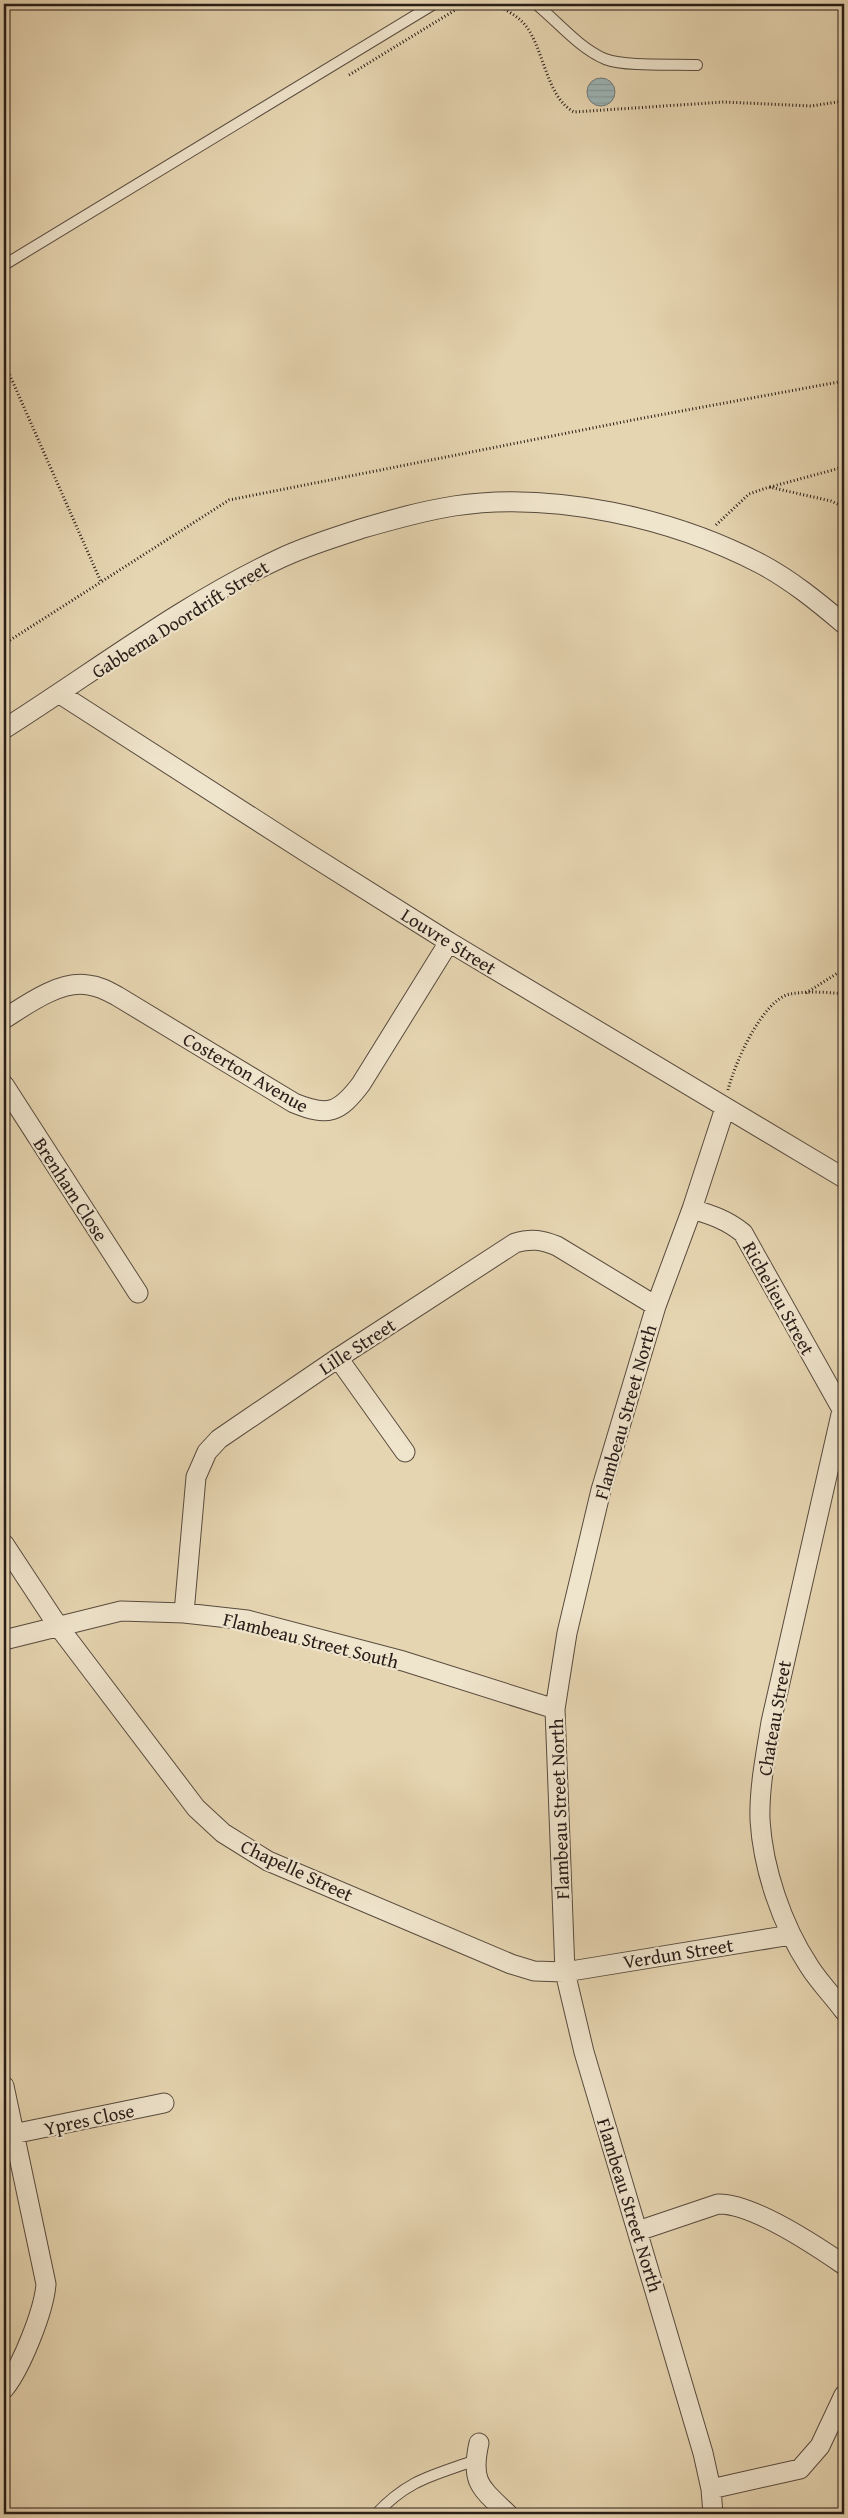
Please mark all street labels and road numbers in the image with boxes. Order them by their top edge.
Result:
street label: Gabbema Doordrift Street [86,553,274,685]
street label: Louvre Street [396,901,502,981]
street label: Costerton Avenue [178,1025,314,1119]
street label: Brenham Close [27,1131,115,1247]
street label: Richelieu Street [736,1236,822,1360]
street label: Lille Street [313,1311,401,1381]
street label: Flambeau Street North [587,1321,663,1503]
street label: Flambeau Street South [220,1605,402,1675]
street label: Chateau Street [750,1658,798,1778]
street label: Flambeau Street North [542,1718,576,1900]
street label: Chapelle Street [236,1832,358,1908]
street label: Verdun Street [621,1930,735,1976]
street label: Ypres Close [41,2096,137,2142]
street label: Flambeau Street North [590,2114,670,2296]

